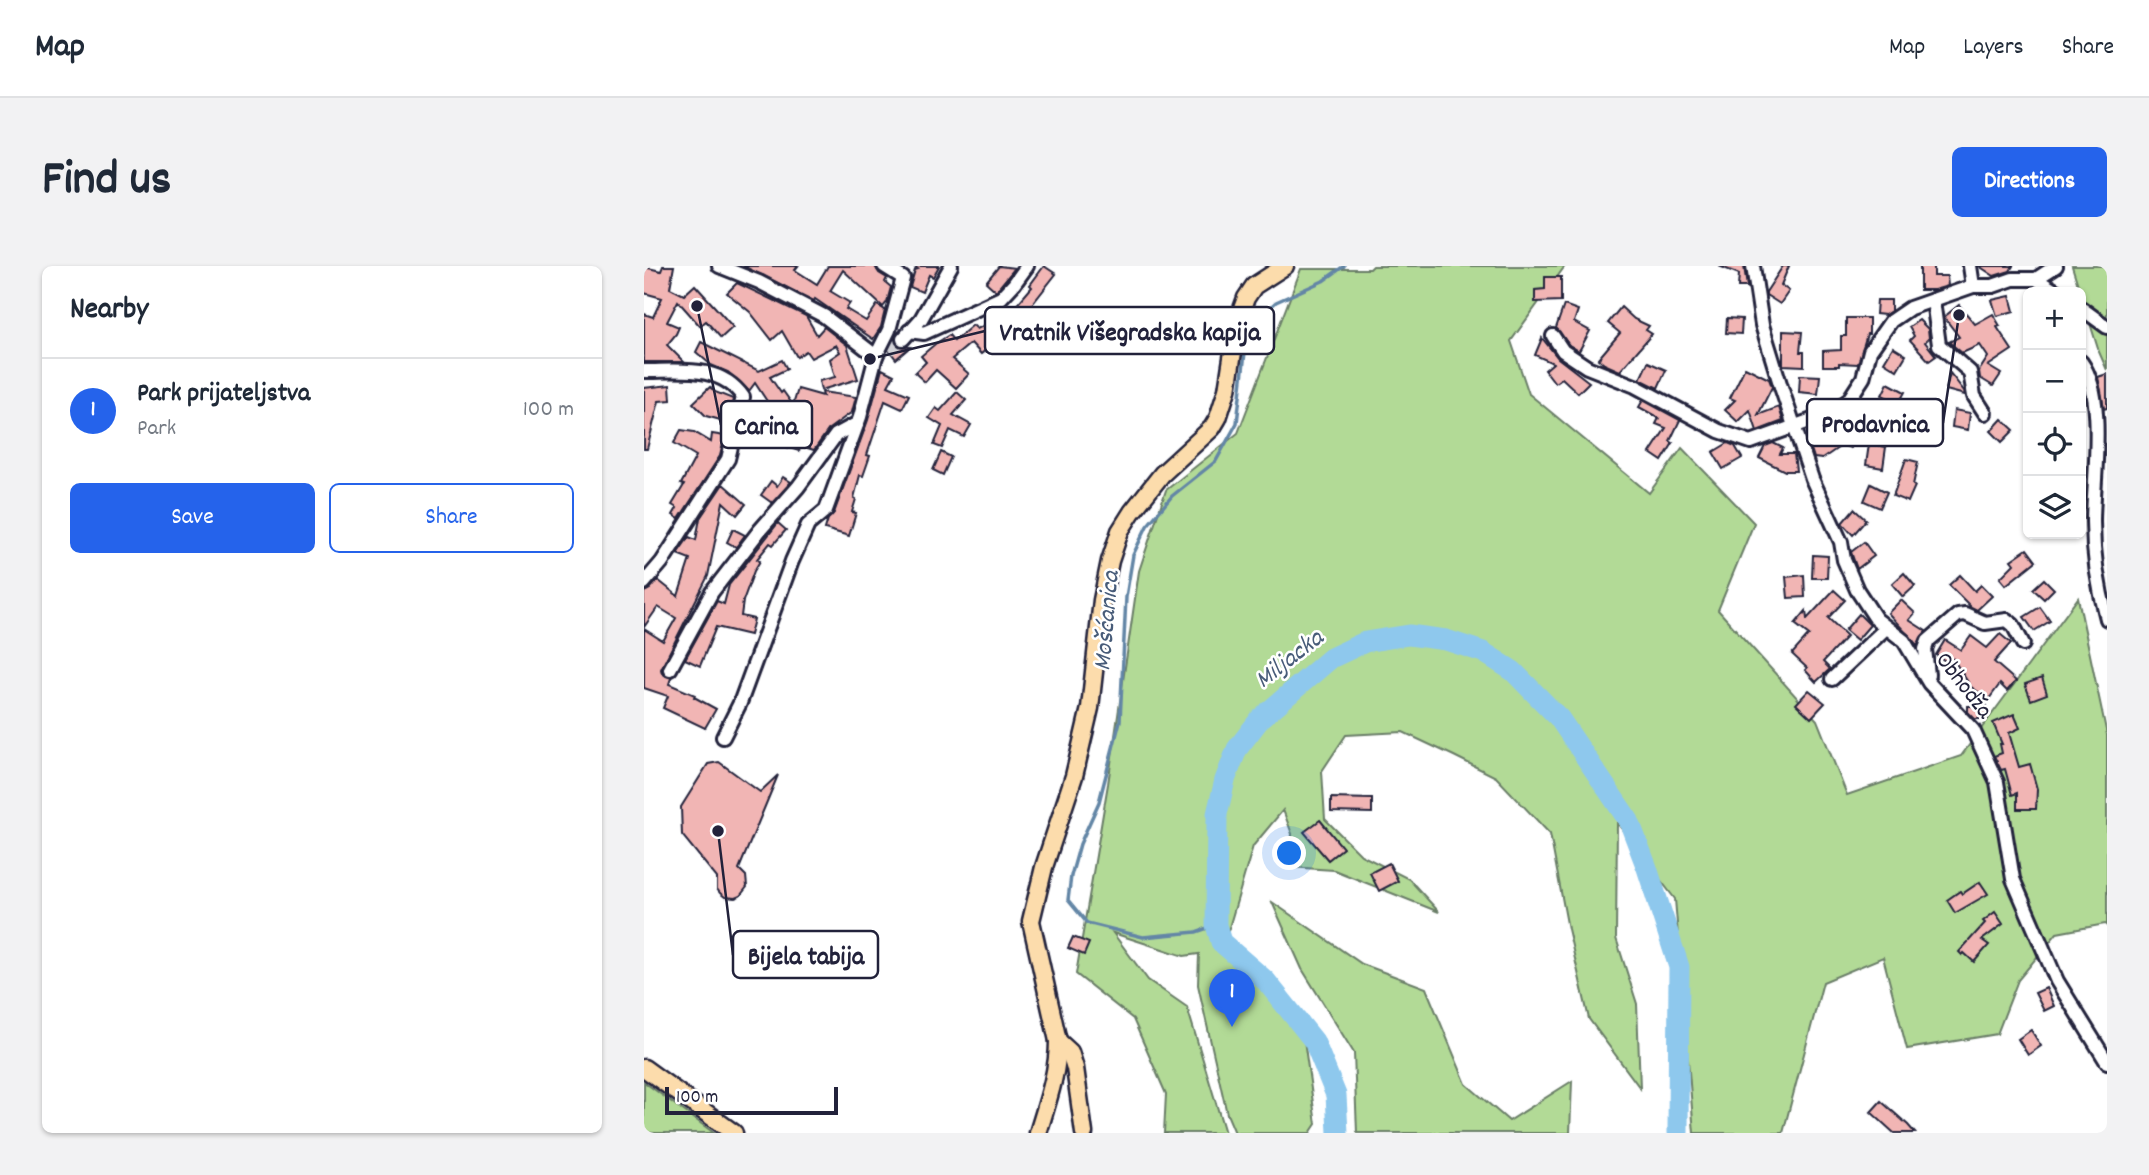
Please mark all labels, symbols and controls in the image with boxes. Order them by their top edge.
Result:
text: Map [35,25,85,72]
text: Map [1889,31,1925,65]
text: Layers [1963,31,2024,65]
text: Share [2062,31,2114,65]
text: Find us [42,147,171,217]
button: Directions [1952,147,2107,217]
map controls [2023,287,2086,539]
button: + [2023,287,2086,350]
text: Nearby [70,290,148,333]
callout: Vratnik Višegradska kapija [985,307,1274,354]
text: Vratnik Višegradska kapija [999,316,1261,353]
button: − [2023,350,2086,413]
text: Park prijateljstva [137,376,310,413]
text: 1 [90,394,96,427]
text: 100 m [523,394,574,427]
callout: Prodavnica [1807,399,1943,446]
callout: Carina [721,401,812,448]
text: Prodavnica [1821,408,1930,445]
text: Carina [734,410,799,447]
text: Park [137,413,176,446]
button: locate [2023,413,2086,476]
button: layers [2023,476,2086,539]
button: Save [70,483,315,553]
button: Share [329,483,574,553]
water label: Mošćanica [1085,568,1131,672]
water label: Miljacka [1248,620,1334,699]
street label: Obhodža [1926,645,2000,727]
your location [1272,836,1306,870]
callout: Bijela tabija [733,931,878,978]
text: Bijela tabija [748,940,865,977]
pin: 1 [1209,969,1255,1027]
scale bar [665,1084,838,1116]
text: 100 m [676,1085,718,1112]

